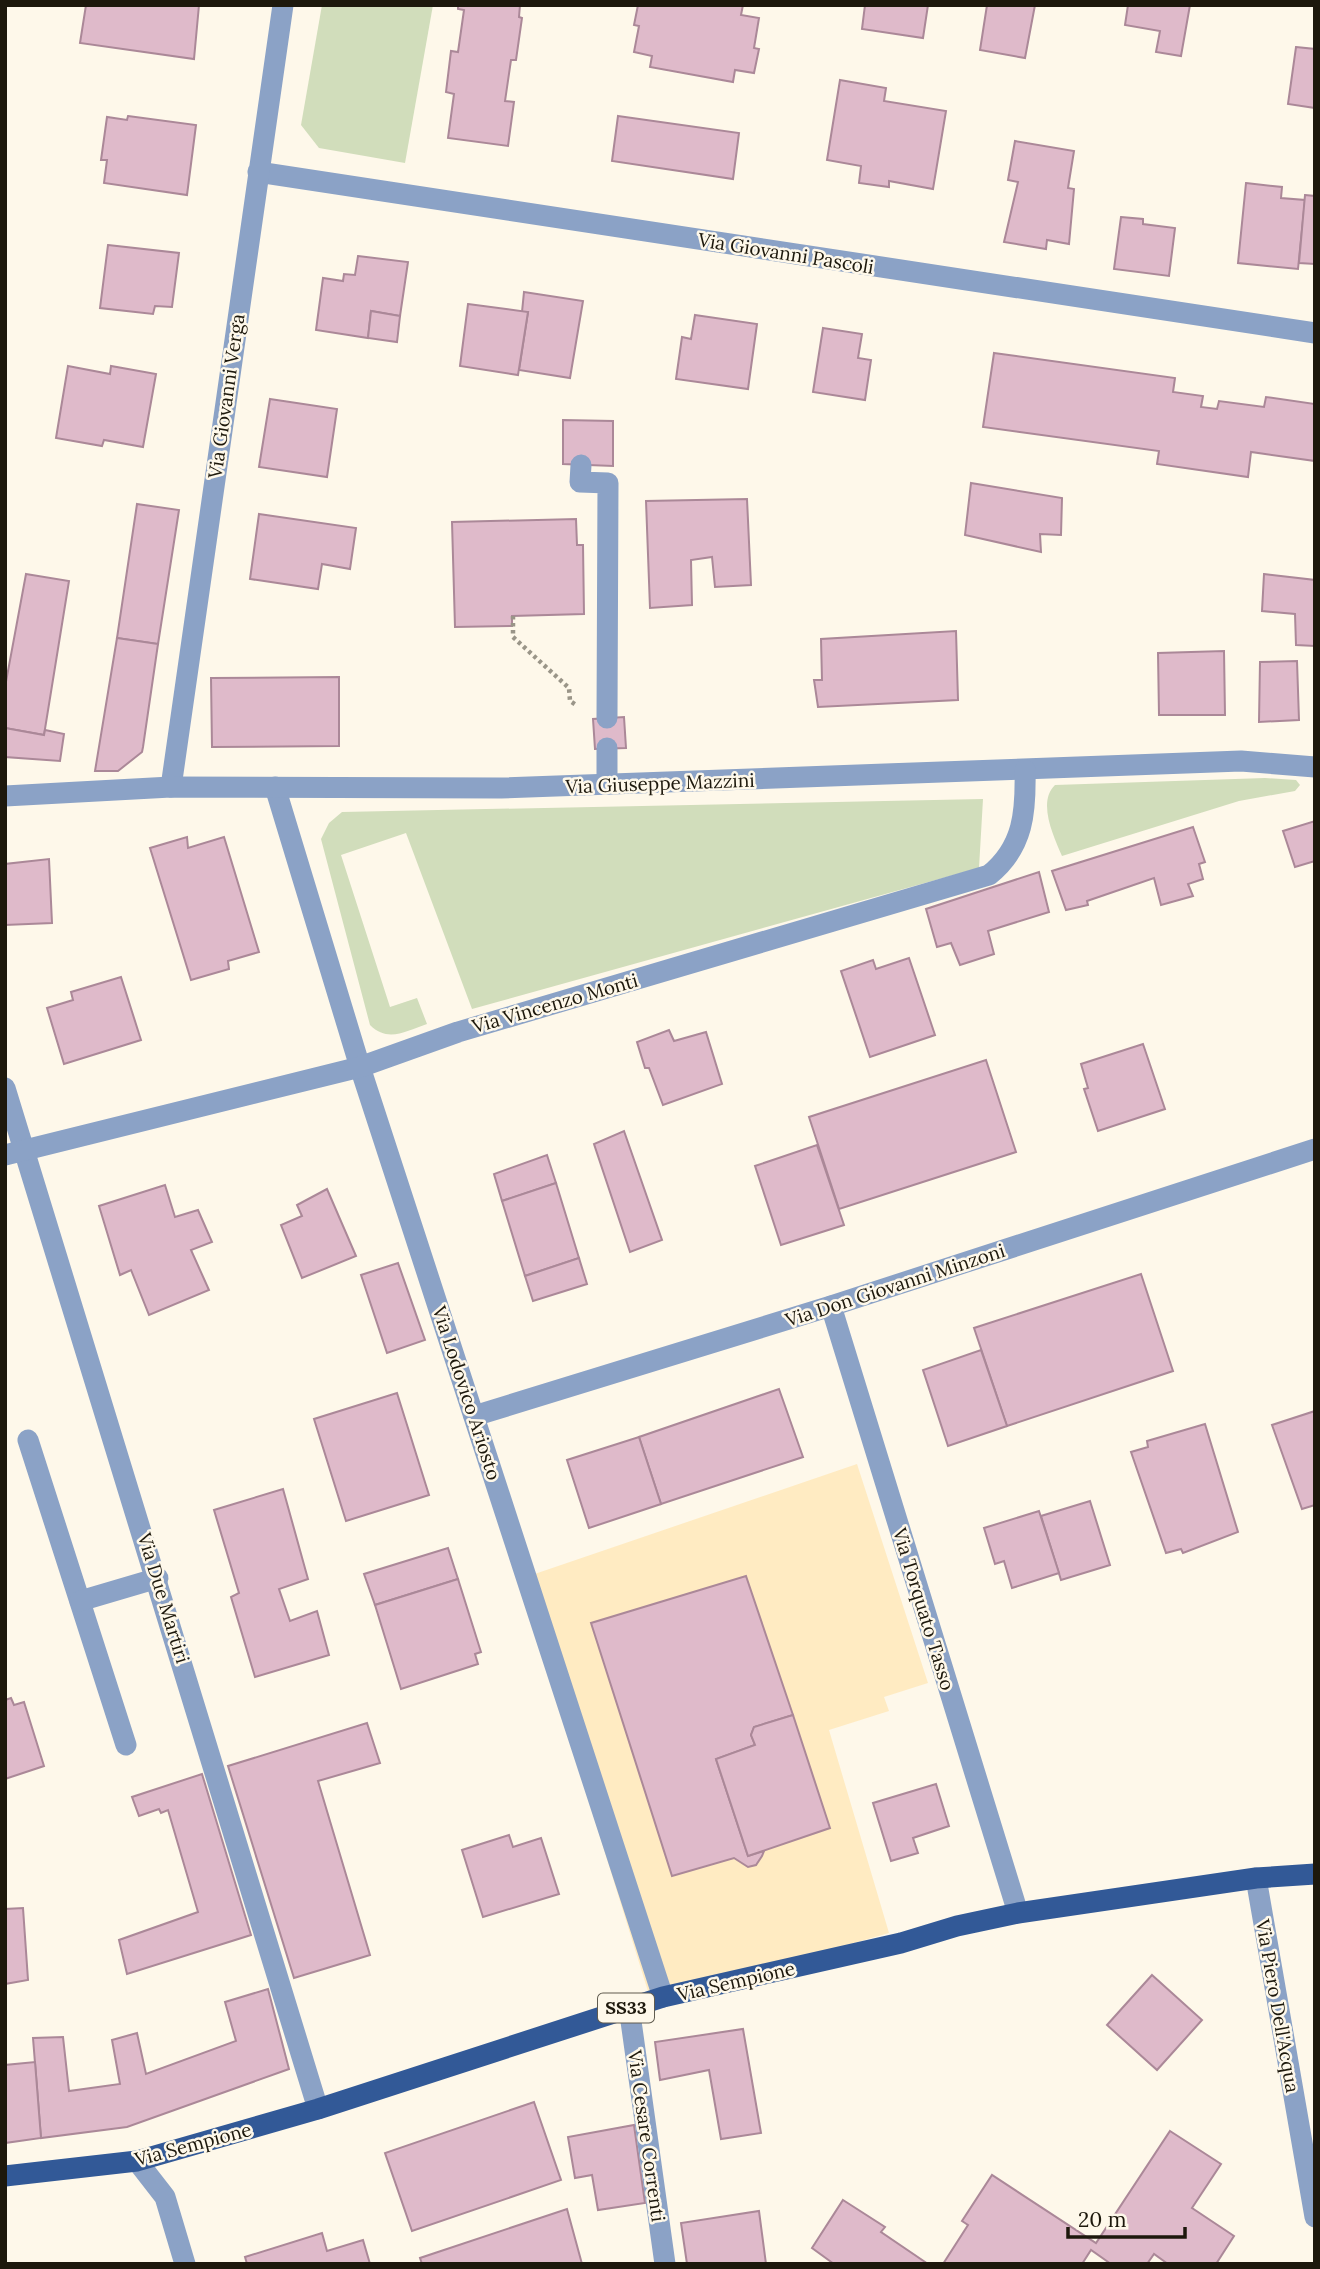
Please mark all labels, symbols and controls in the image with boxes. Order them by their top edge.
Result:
street label: Via Giovanni Pascoli [696,227,875,279]
street label: Via Giovanni Verga [202,312,249,481]
street label: Via Giuseppe Mazzini [564,768,755,798]
street label: Via Vincenzo Monti [468,968,641,1038]
street label: Via Don Giovanni Minzoni [781,1238,1008,1332]
street label: Via Lodovico Ariosto [427,1302,506,1483]
street label: Via Torquato Tasso [888,1524,960,1693]
street label: Via Due Martiri [133,1529,195,1666]
street label: Via Piero Dell'Acqua [1251,1917,1305,2095]
street label: Via Sempione [674,1956,797,2006]
road number: SS33 [598,1994,654,2022]
street label: Via Cesare Correnti [623,2048,671,2223]
street label: Via Sempione [131,2117,254,2171]
scale bar [1068,2196,1185,2240]
text: 20 m [1078,2206,1127,2233]

